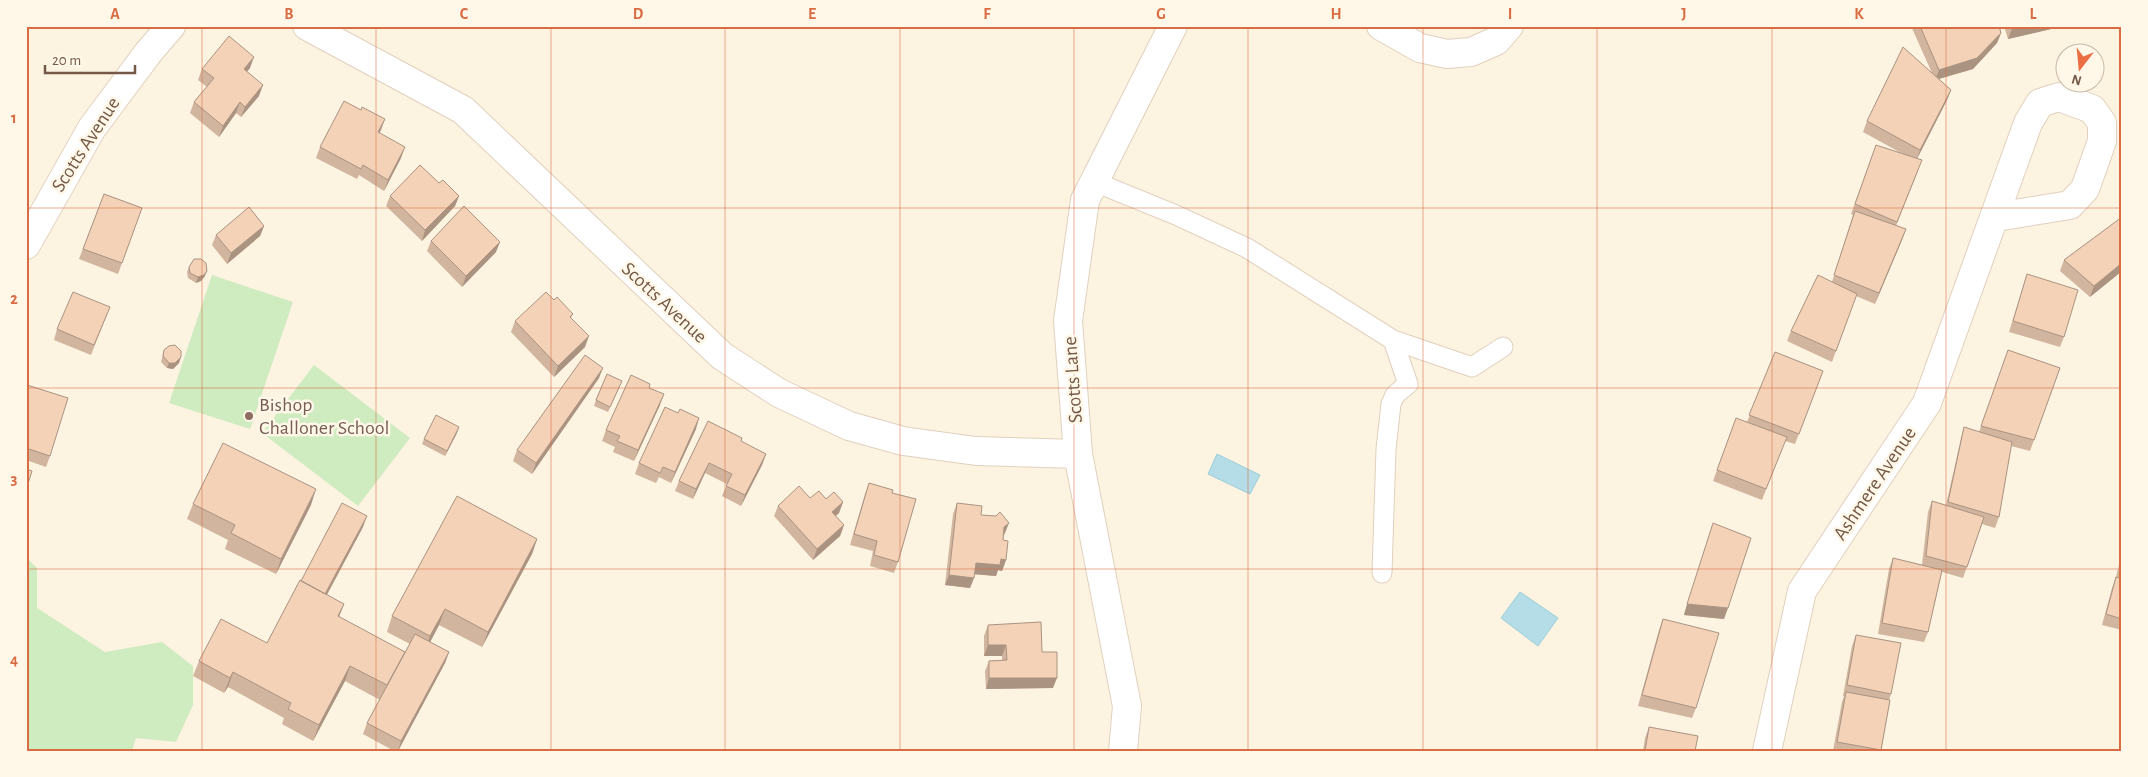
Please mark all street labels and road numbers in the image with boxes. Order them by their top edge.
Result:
street label: Scotts Avenue [48,94,124,195]
street label: Scotts Avenue [618,258,711,347]
street label: Scotts Lane [1060,336,1086,424]
street label: Ashmere Avenue [1830,423,1920,544]

